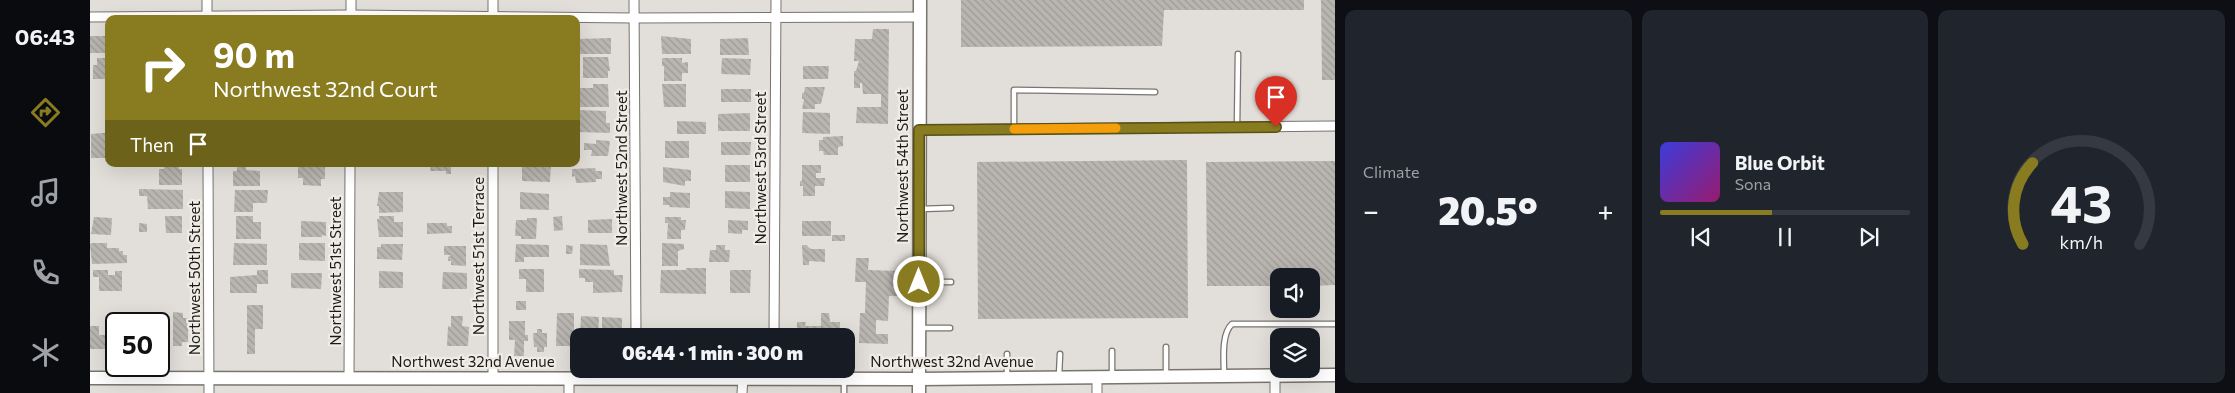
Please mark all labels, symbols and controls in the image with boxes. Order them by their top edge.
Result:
text: 06:43 [15,23,75,50]
text: 90 m [213,32,295,75]
icon: right [130,35,195,100]
text: Northwest 32nd Court [213,75,437,102]
pin [1255,76,1297,127]
icon: arrive [1262,83,1290,111]
street label: Northwest 54th Street [893,89,911,243]
street label: Northwest 52nd Street [612,90,630,246]
street label: Northwest 53rd Street [751,91,769,245]
icon: directions [28,95,63,130]
icon: arrive [184,130,212,158]
text: Then [130,133,174,156]
text: Blue Orbit [1735,151,1825,174]
text: Climate [1363,162,1419,181]
text: 43 [2051,170,2113,234]
text: Sona [1735,174,1771,193]
icon: music [28,175,63,210]
street label: Northwest 51st Terrace [469,177,487,335]
text: 20.5° [1438,186,1538,233]
text: − [1363,193,1379,227]
text: + [1597,193,1614,227]
street label: Northwest 51st Street [326,196,344,346]
street label: Northwest 50th Street [185,201,203,355]
icon: previous [1687,223,1715,251]
icon: pause [1771,223,1799,251]
icon: next [1855,223,1883,251]
text: km/h [2060,231,2103,253]
icon: phone [28,255,63,290]
position arrow [892,255,944,307]
map controls [1270,268,1320,378]
button: sound [1270,268,1320,318]
speed limit sign: 50 [105,312,170,377]
button: layers [1270,328,1320,378]
icon: climate [28,335,63,370]
text: 06:44 · 1 min · 300 m [622,341,803,364]
street label: Northwest 32nd Avenue [391,352,555,370]
street label: Northwest 32nd Avenue [870,352,1034,370]

